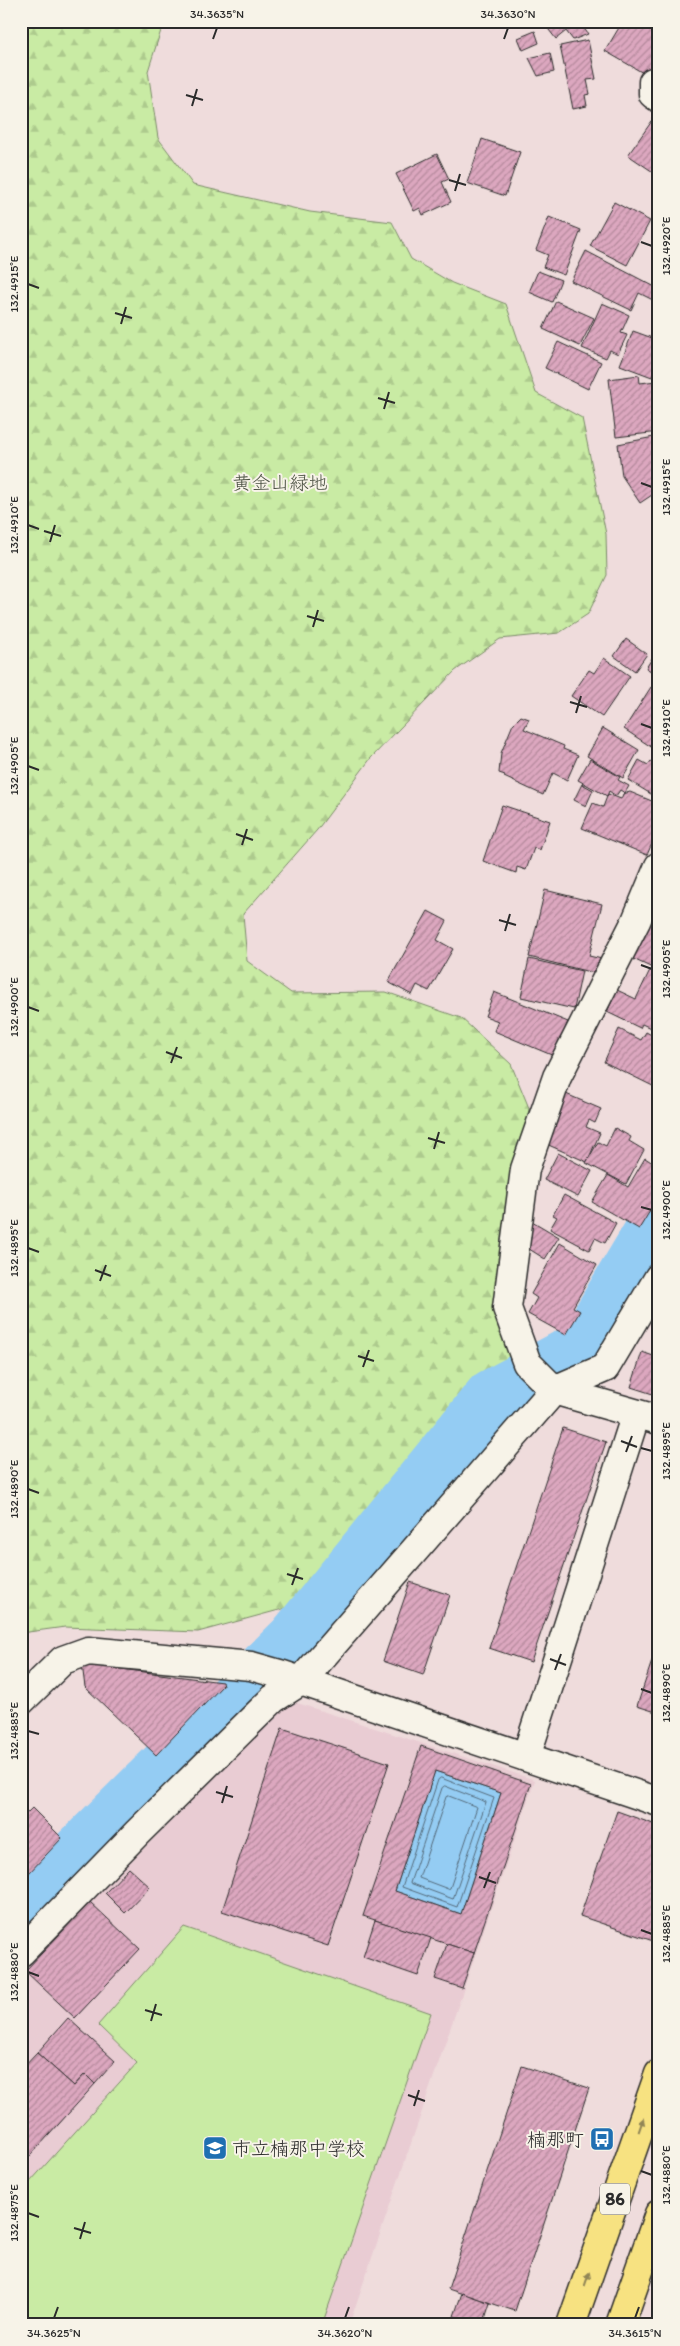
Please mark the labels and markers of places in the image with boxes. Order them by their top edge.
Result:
bus stop icon: 楠那町 [589,2126,615,2152]
place label: 楠那町 [527,2128,584,2151]
school or university icon: 市立楠那中学校 [202,2135,228,2161]
place label: 市立楠那中学校 [232,2137,365,2160]

